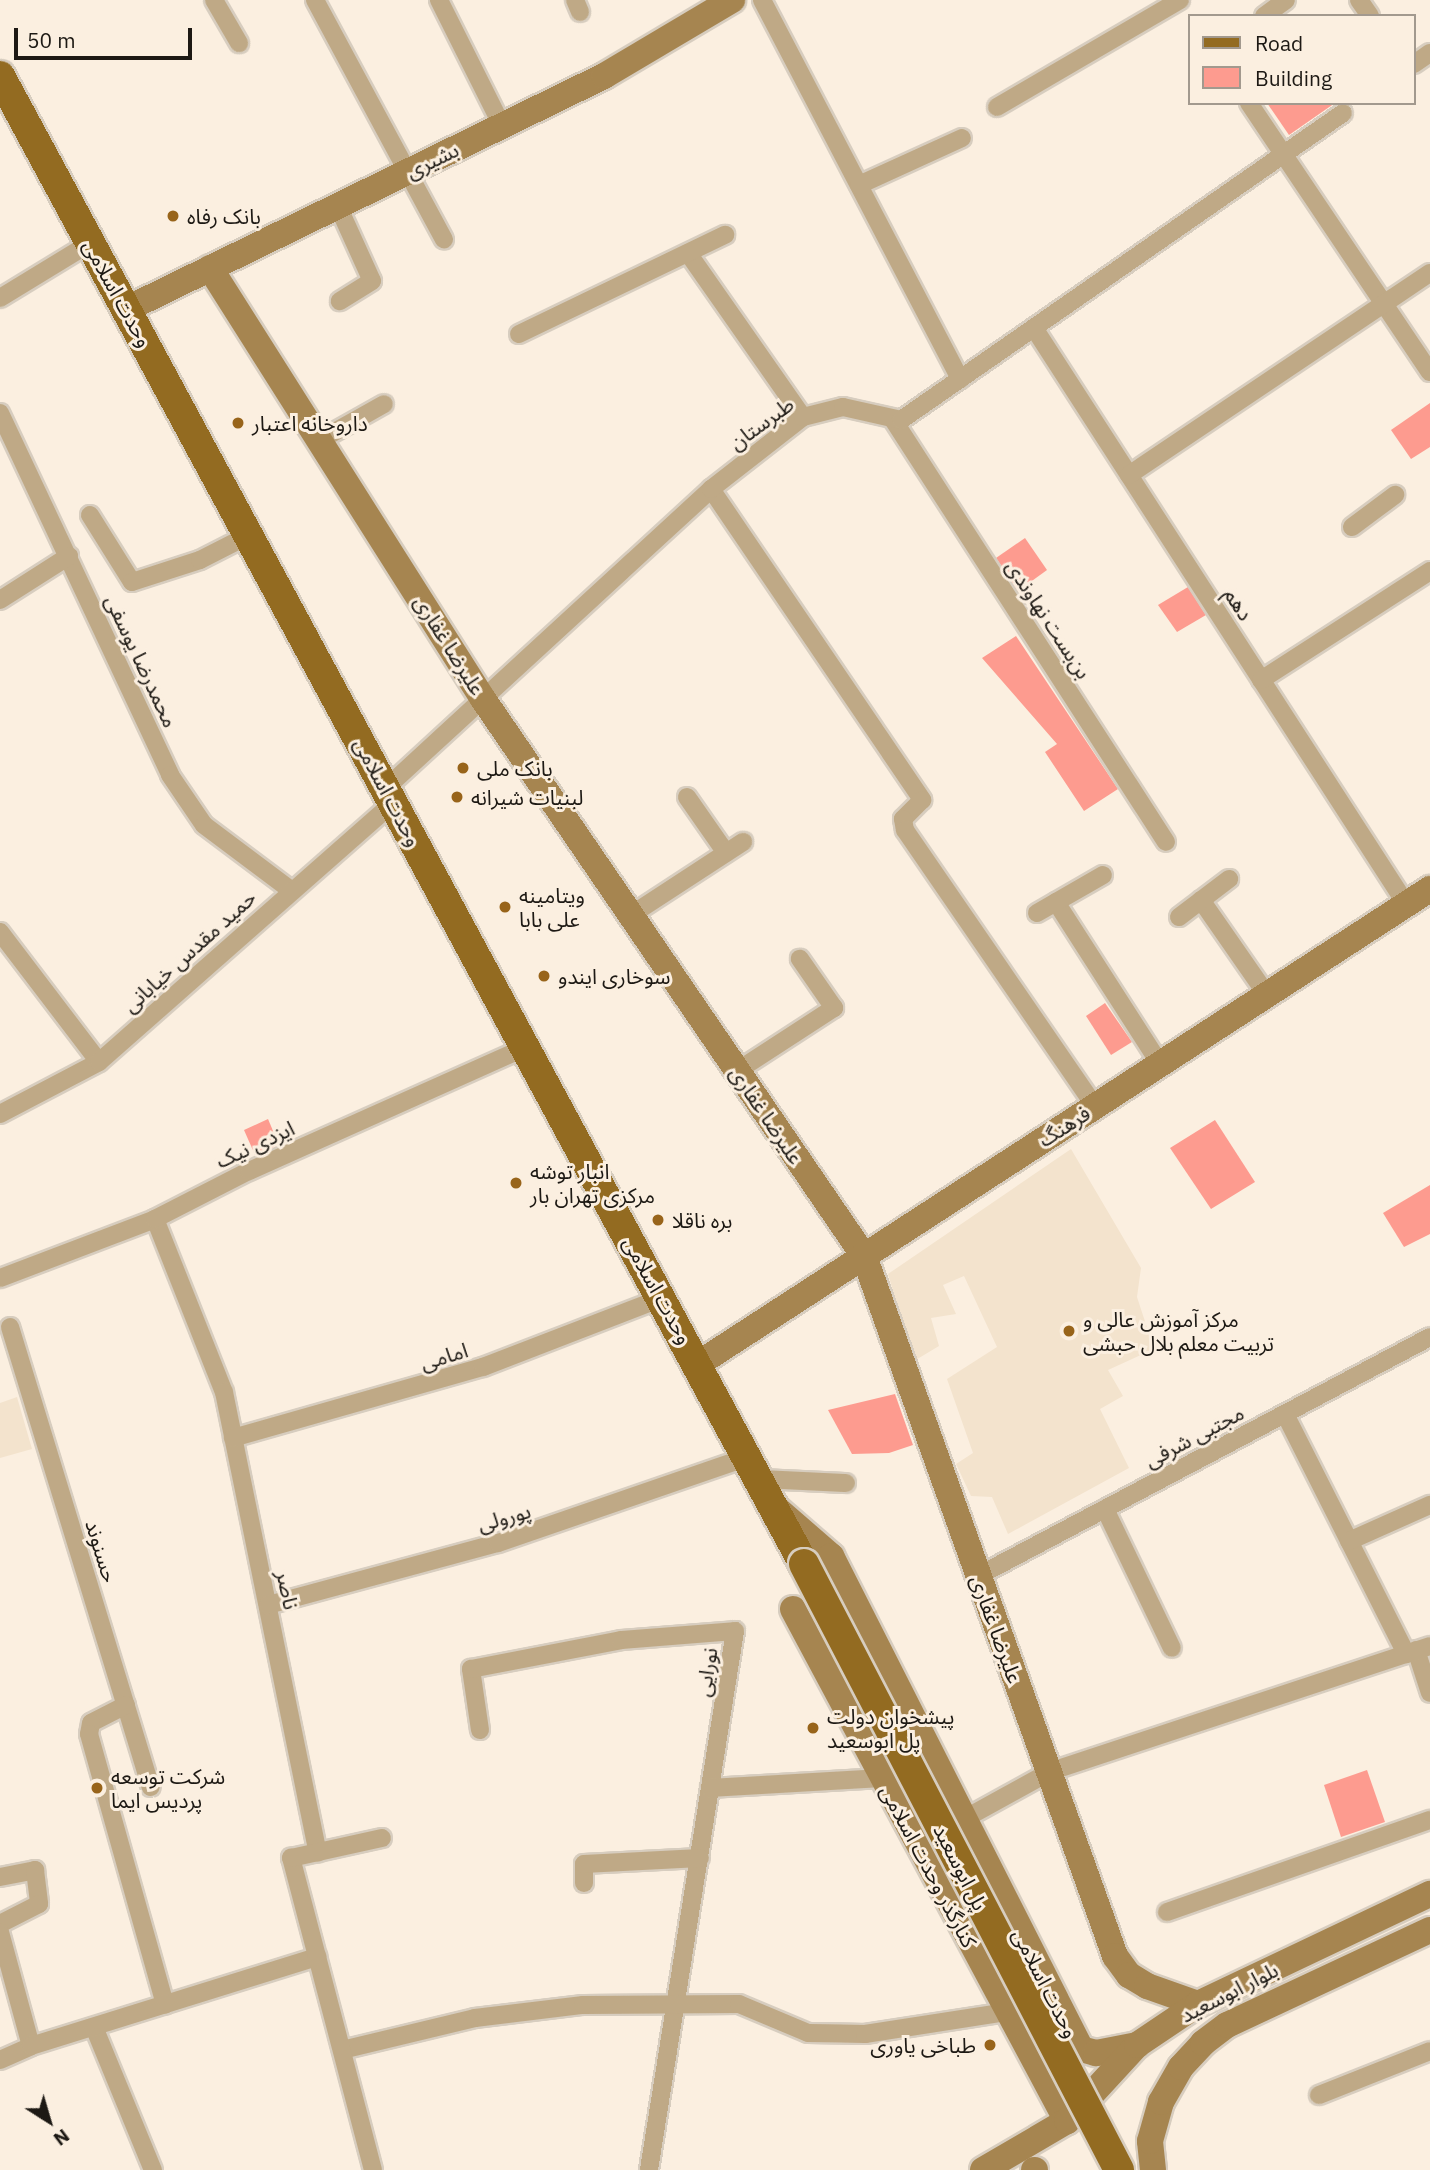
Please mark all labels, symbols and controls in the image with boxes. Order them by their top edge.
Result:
scale bar [18,14,196,58]
legend [1188,14,1416,105]
text: 50 m [27,26,76,54]
text: Road [1255,29,1303,57]
text: Building [1255,64,1332,92]
street label: بشیری [401,136,463,184]
place label: بانک رفاه [187,203,261,229]
marker: بانک رفاه [165,208,181,224]
street label: وحدت اسلامی [78,235,158,351]
street label: طبرستان [724,391,798,455]
place label: داروخانه اعتبار [252,410,368,436]
marker: داروخانه اعتبار [230,415,246,431]
street label: بن‌بست نهاوندی [1001,555,1097,683]
street label: دهم [1219,583,1259,625]
street label: علیرضا غفاری [409,590,491,700]
street label: محمدرضا یوسفی [100,591,184,731]
street label: وحدت اسلامی [349,733,427,851]
place label: بانک ملی [477,755,553,781]
marker: بانک ملی [455,760,471,776]
place label: لبنیات شیرانه [471,784,584,810]
marker: لبنیات شیرانه [449,789,465,805]
place label: ویتامینه علی بابا [519,882,585,932]
street label: حمید مقدس خیابانی [117,885,261,1017]
marker: ویتامینه علی بابا [497,899,513,915]
place label: سوخاری ایندو [558,963,671,989]
marker: سوخاری ایندو [536,968,552,984]
street label: علیرضا غفاری [725,1061,809,1169]
street label: فرهنگ [1033,1100,1095,1152]
street label: ایزدی نیک [212,1115,298,1173]
place label: انبار توشه مرکزی تهران بار [530,1158,655,1208]
marker: انبار توشه مرکزی تهران بار [508,1175,524,1191]
place label: بره ناقلا [672,1207,732,1233]
marker: بره ناقلا [650,1212,666,1228]
street label: وحدت اسلامی [618,1232,698,1348]
place label: مرکز آموزش عالی و تربیت معلم بلال حبشی [1083,1306,1274,1356]
marker: مرکز آموزش عالی و تربیت معلم بلال حبشی [1061,1323,1077,1339]
street label: امامی [417,1337,471,1375]
street label: مجتبی شرفی [1140,1399,1248,1473]
street label: پورولی [474,1497,534,1537]
street label: حسنوند [81,1517,123,1585]
street label: ناصر [272,1568,304,1612]
street label: علیرضا غفاری [966,1572,1028,1686]
street label: نورایی [690,1646,722,1698]
place label: پیشخوان دولت پل ابوسعید [827,1703,954,1753]
marker: پیشخوان دولت پل ابوسعید [805,1720,821,1736]
place label: شرکت توسعه پردیس ایما [111,1763,225,1813]
marker: شرکت توسعه پردیس ایما [89,1780,105,1796]
street label: کنارگذر وحدت اسلامی [875,1780,983,1952]
street label: پل ابوسعید [929,1820,993,1914]
street label: وحدت اسلامی [1008,1924,1084,2042]
street label: بلوار ابوسعید [1176,1957,1282,2027]
place label: طباخی یاوری [870,2032,976,2058]
marker: طباخی یاوری [982,2037,998,2053]
north arrow [14,2086,84,2156]
text: N [49,2124,74,2151]

